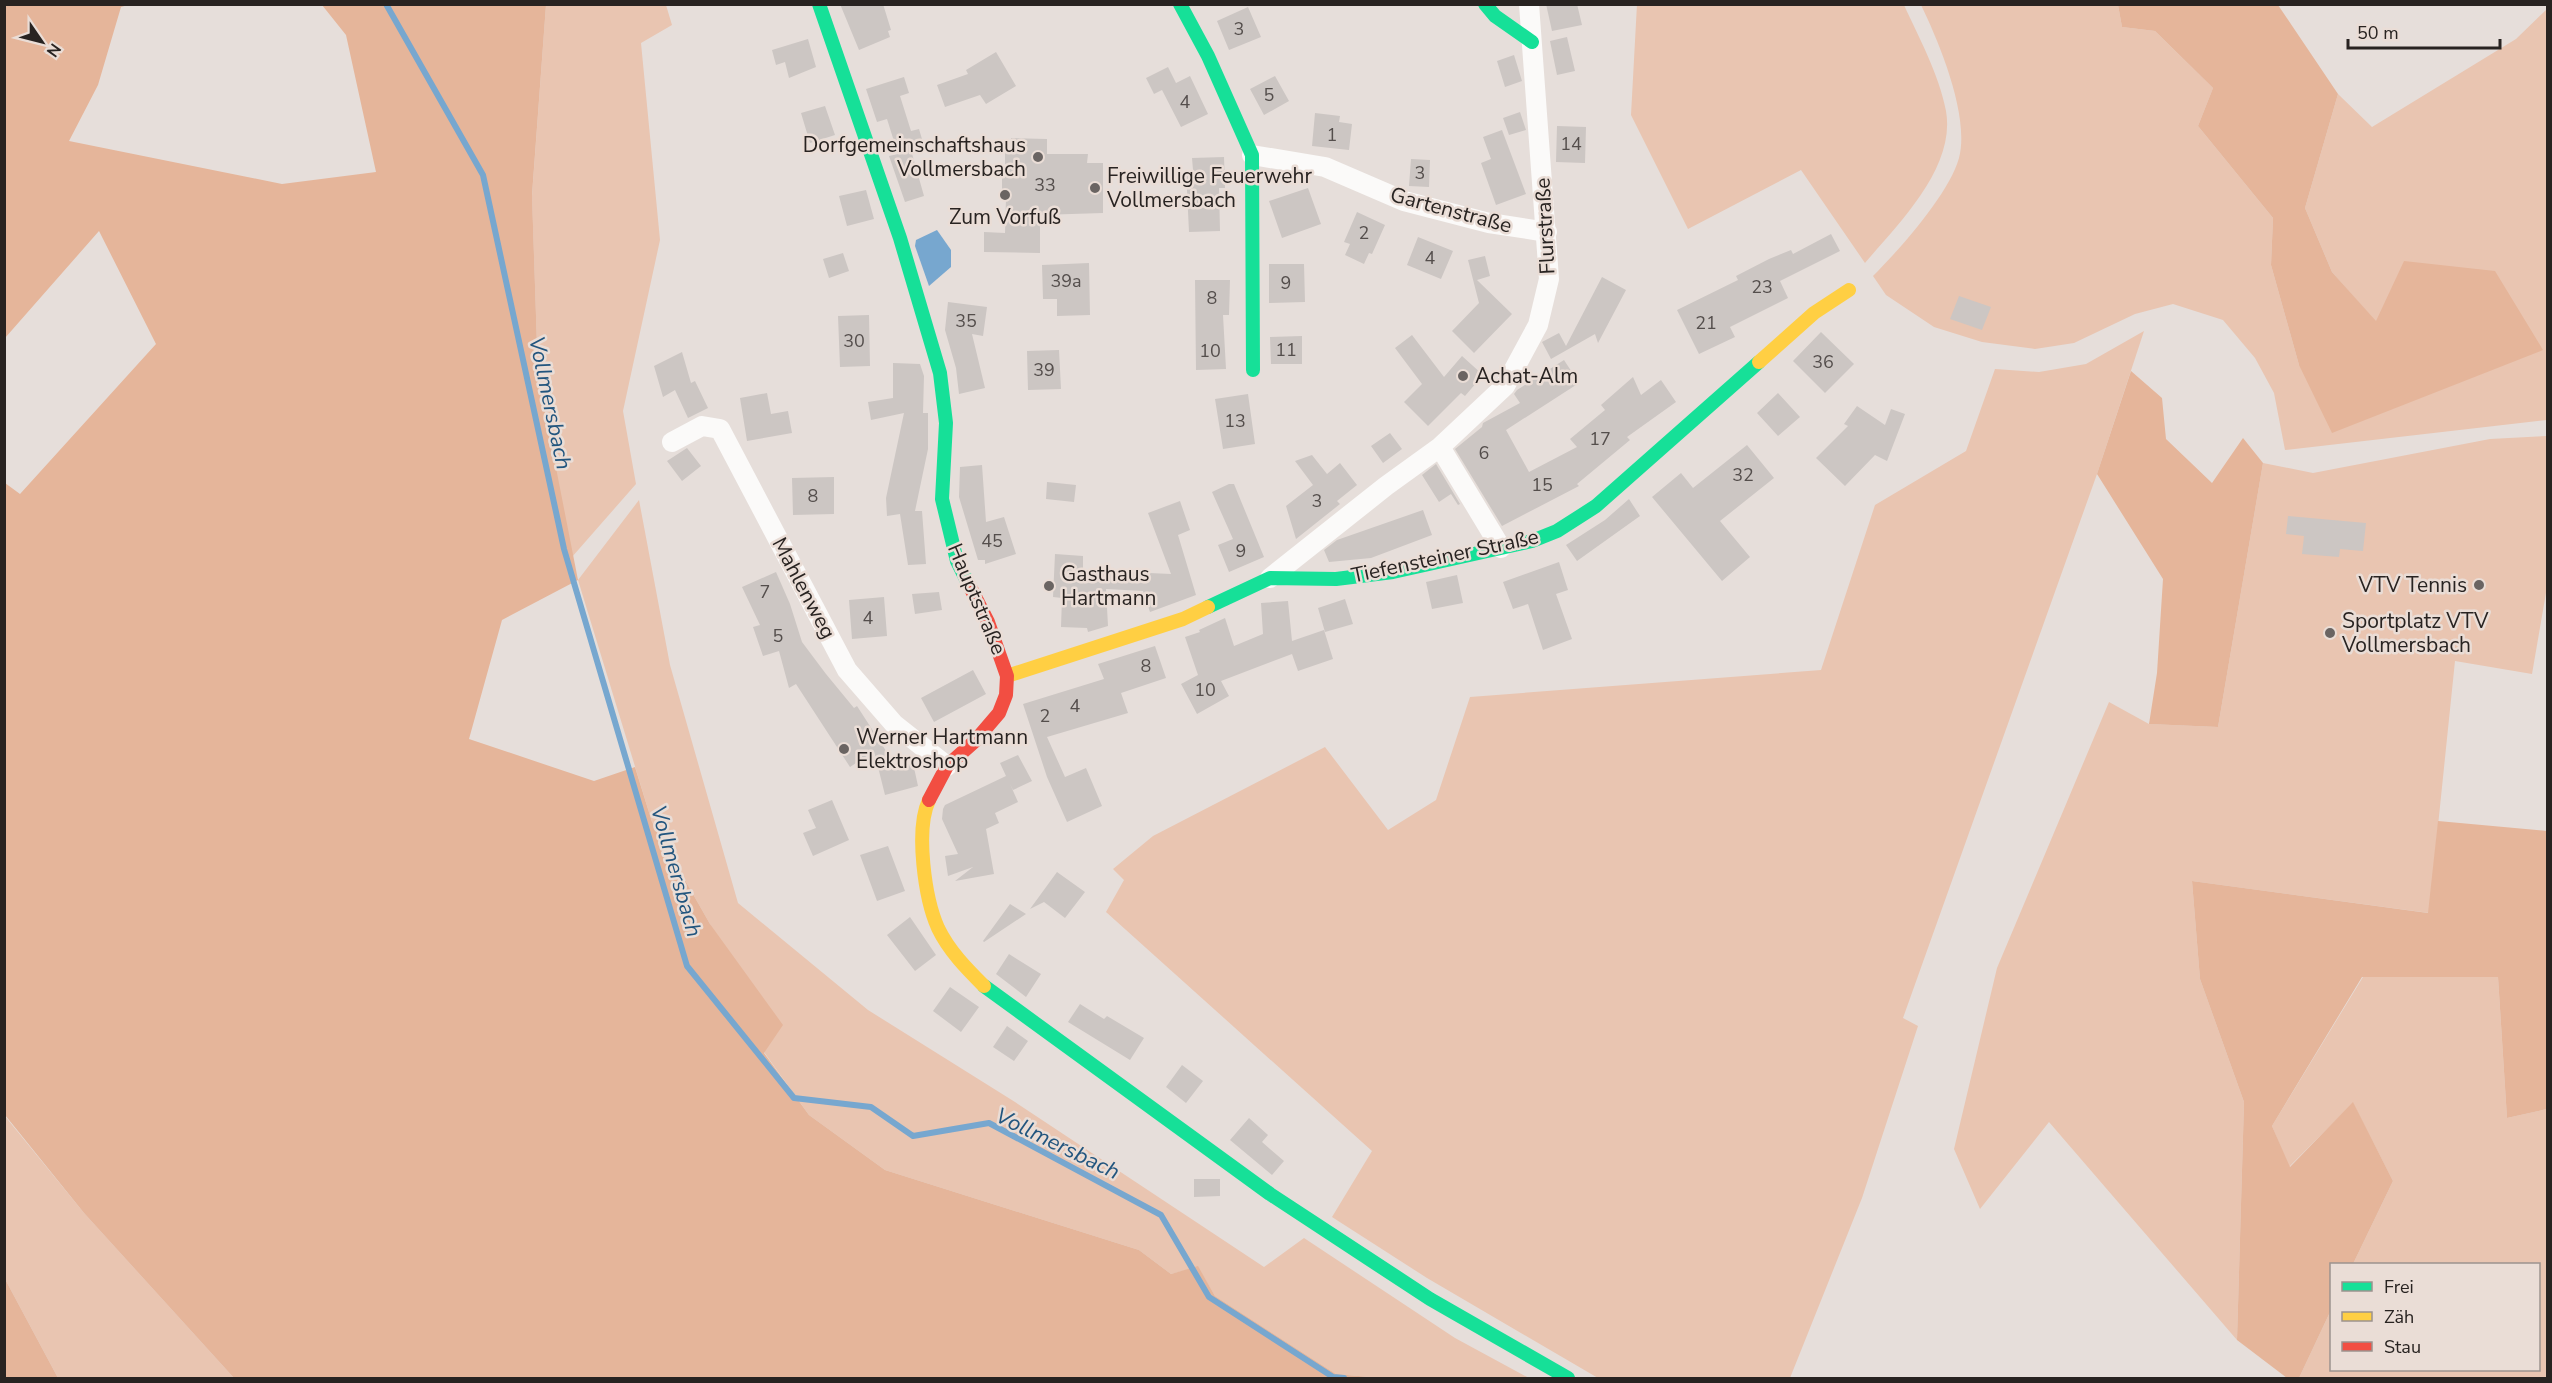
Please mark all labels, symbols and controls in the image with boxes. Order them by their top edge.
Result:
north arrow [12,12,72,72]
scale bar [2348,12,2500,50]
house number: 3 [1234,17,1244,41]
text: 50 m [2357,21,2399,45]
text: N [41,39,66,61]
house number: 5 [1264,83,1274,107]
house number: 4 [1180,90,1191,114]
house number: 1 [1327,123,1337,147]
place label: Dorfgemeinschaftshaus Vollmersbach [803,131,1026,183]
house number: 14 [1560,132,1582,156]
marker: Dorfgemeinschaftshaus Vollmersbach [1031,150,1045,164]
house number: 3 [1415,161,1425,185]
place label: Freiwillige Feuerwehr Vollmersbach [1106,162,1312,214]
house number: 33 [1034,173,1056,197]
street label: Flurstraße [1528,177,1562,275]
street label: Gartenstraße [1387,180,1515,240]
marker: Freiwillige Feuerwehr Vollmersbach [1088,181,1102,195]
marker: Zum Vorfuß [998,188,1012,202]
place label: Zum Vorfuß [949,203,1061,231]
house number: 2 [1359,221,1369,245]
house number: 4 [1425,246,1436,270]
house number: 39a [1050,269,1082,293]
house number: 9 [1281,271,1291,295]
house number: 23 [1751,275,1773,299]
house number: 8 [1207,286,1217,310]
house number: 35 [955,309,977,333]
house number: 21 [1695,311,1717,335]
house number: 30 [843,329,865,353]
water label: Vollmersbach [521,334,579,472]
house number: 11 [1275,338,1297,362]
house number: 10 [1199,339,1221,363]
house number: 36 [1812,350,1834,374]
house number: 39 [1033,358,1055,382]
place label: Achat-Alm [1475,362,1578,390]
marker: Achat-Alm [1456,369,1470,383]
house number: 13 [1224,409,1246,433]
house number: 17 [1589,427,1611,451]
house number: 6 [1479,441,1489,465]
house number: 32 [1732,463,1754,487]
house number: 15 [1531,473,1553,497]
house number: 8 [808,484,818,508]
house number: 3 [1312,489,1322,513]
street label: Tiefensteiner Straße [1349,522,1541,590]
house number: 45 [981,529,1003,553]
street label: Mahlenweg [766,532,842,644]
street label: Hauptstraße [941,539,1013,659]
house number: 9 [1236,539,1246,563]
place label: Gasthaus Hartmann [1061,560,1157,612]
place label: VTV Tennis [2357,571,2467,599]
marker: VTV Tennis [2472,578,2486,592]
marker: Gasthaus Hartmann [1042,579,1056,593]
house number: 7 [760,580,770,604]
house number: 4 [863,606,874,630]
place label: Sportplatz VTV Vollmersbach [2341,607,2489,659]
house number: 5 [773,624,783,648]
marker: Sportplatz VTV Vollmersbach [2323,626,2337,640]
house number: 8 [1141,654,1151,678]
house number: 10 [1194,678,1216,702]
house number: 4 [1070,694,1081,718]
house number: 2 [1040,704,1050,728]
place label: Werner Hartmann Elektroshop [856,723,1028,775]
marker: Werner Hartmann Elektroshop [837,742,851,756]
water label: Vollmersbach [643,802,709,940]
water label: Vollmersbach [990,1101,1125,1187]
legend [2330,1263,2540,1371]
text: Frei [2384,1275,2414,1299]
text: Zäh [2384,1305,2414,1329]
text: Stau [2384,1335,2421,1359]

